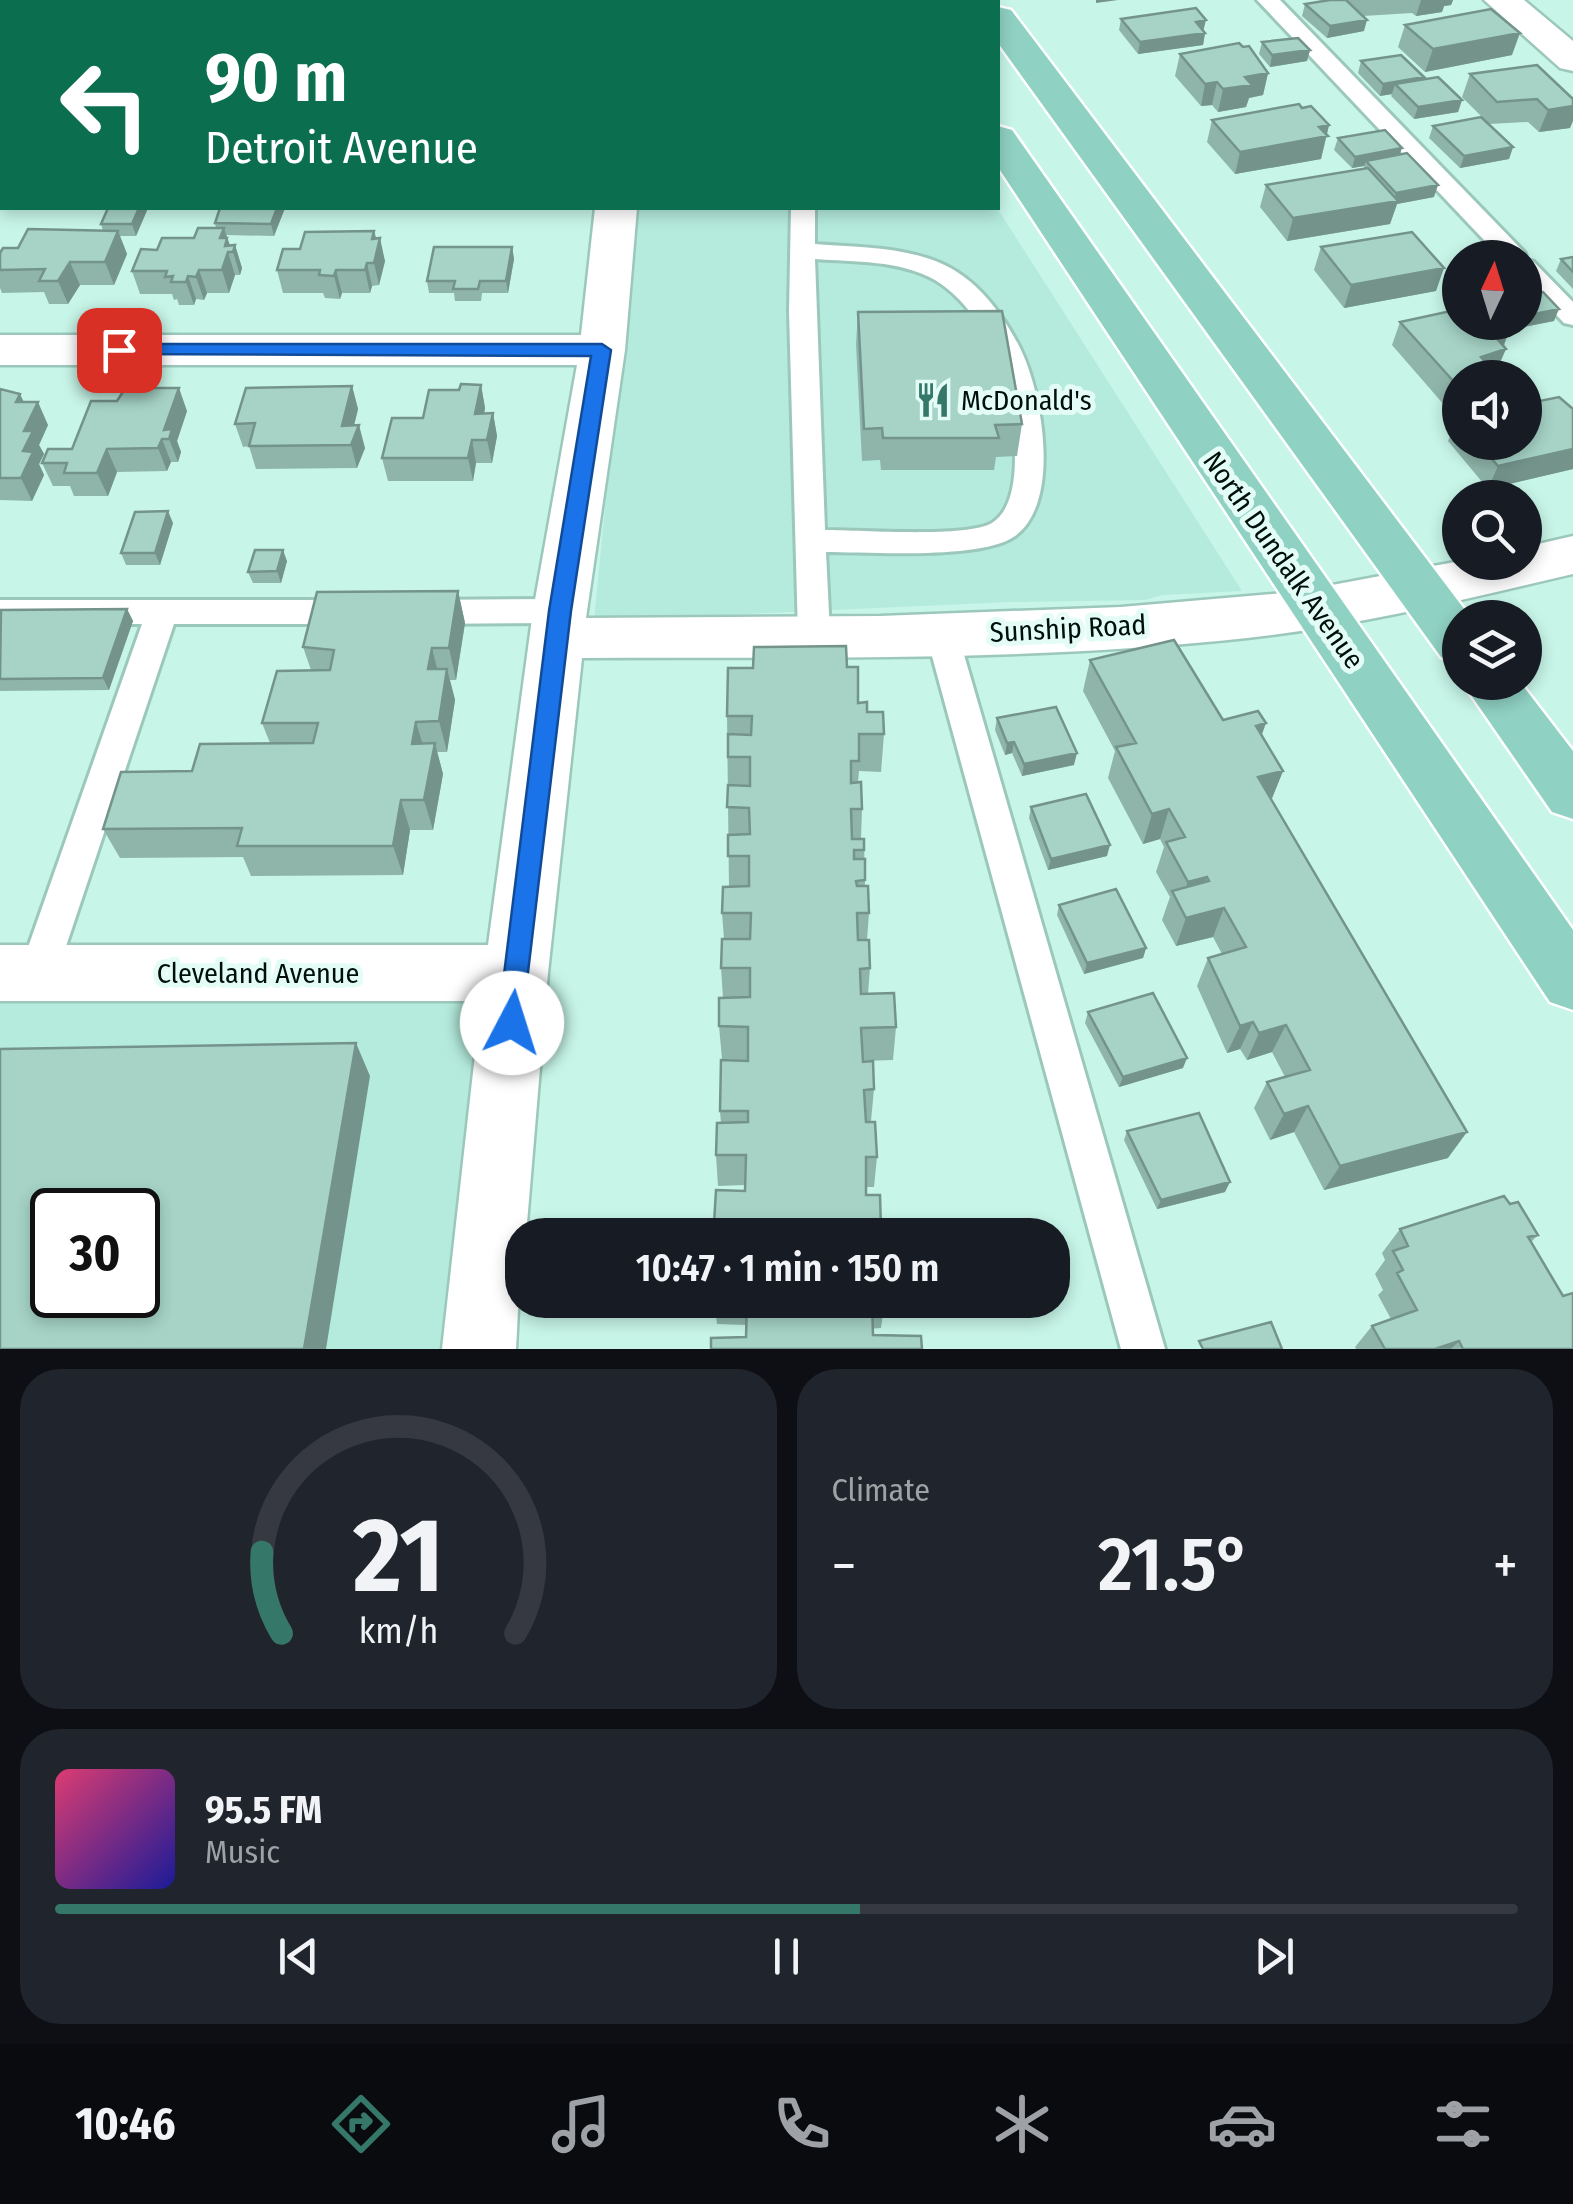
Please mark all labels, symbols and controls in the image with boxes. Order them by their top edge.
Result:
text: 90 m [205,36,347,120]
icon: left [40,40,170,170]
text: Detroit Avenue [205,121,478,175]
north arrow [1442,240,1542,340]
map controls [1442,240,1542,700]
pin [77,308,162,393]
icon: arrive [92,323,147,378]
button: sound [1442,360,1542,460]
restaurant icon: McDonald's [914,381,952,419]
place label: McDonald's [961,384,1092,417]
street label: North Dundalk Avenue [1196,445,1371,675]
button: search [1442,480,1542,580]
button: layers [1442,600,1542,700]
street label: Sunship Road [989,608,1147,649]
street label: Cleveland Avenue [157,957,359,990]
position arrow [460,971,564,1075]
speed limit sign: 30 [30,1188,160,1318]
text: 10:47 · 1 min · 150 m [636,1245,939,1291]
text: Climate [832,1471,930,1509]
text: 21 [352,1494,443,1619]
text: 21.5° [1098,1520,1251,1610]
text: − [832,1533,856,1599]
text: + [1493,1533,1518,1599]
text: km/h [358,1610,438,1652]
text: 95.5 FM [205,1787,322,1833]
text: Music [205,1833,280,1871]
icon: previous [271,1929,326,1984]
icon: pause [759,1929,814,1984]
icon: next [1247,1929,1302,1984]
icon: directions [326,2089,396,2159]
icon: music [546,2089,616,2159]
icon: phone [767,2089,837,2159]
icon: climate [987,2089,1057,2159]
icon: car [1207,2089,1277,2159]
icon: filters [1428,2089,1498,2159]
text: 10:46 [75,2097,176,2151]

